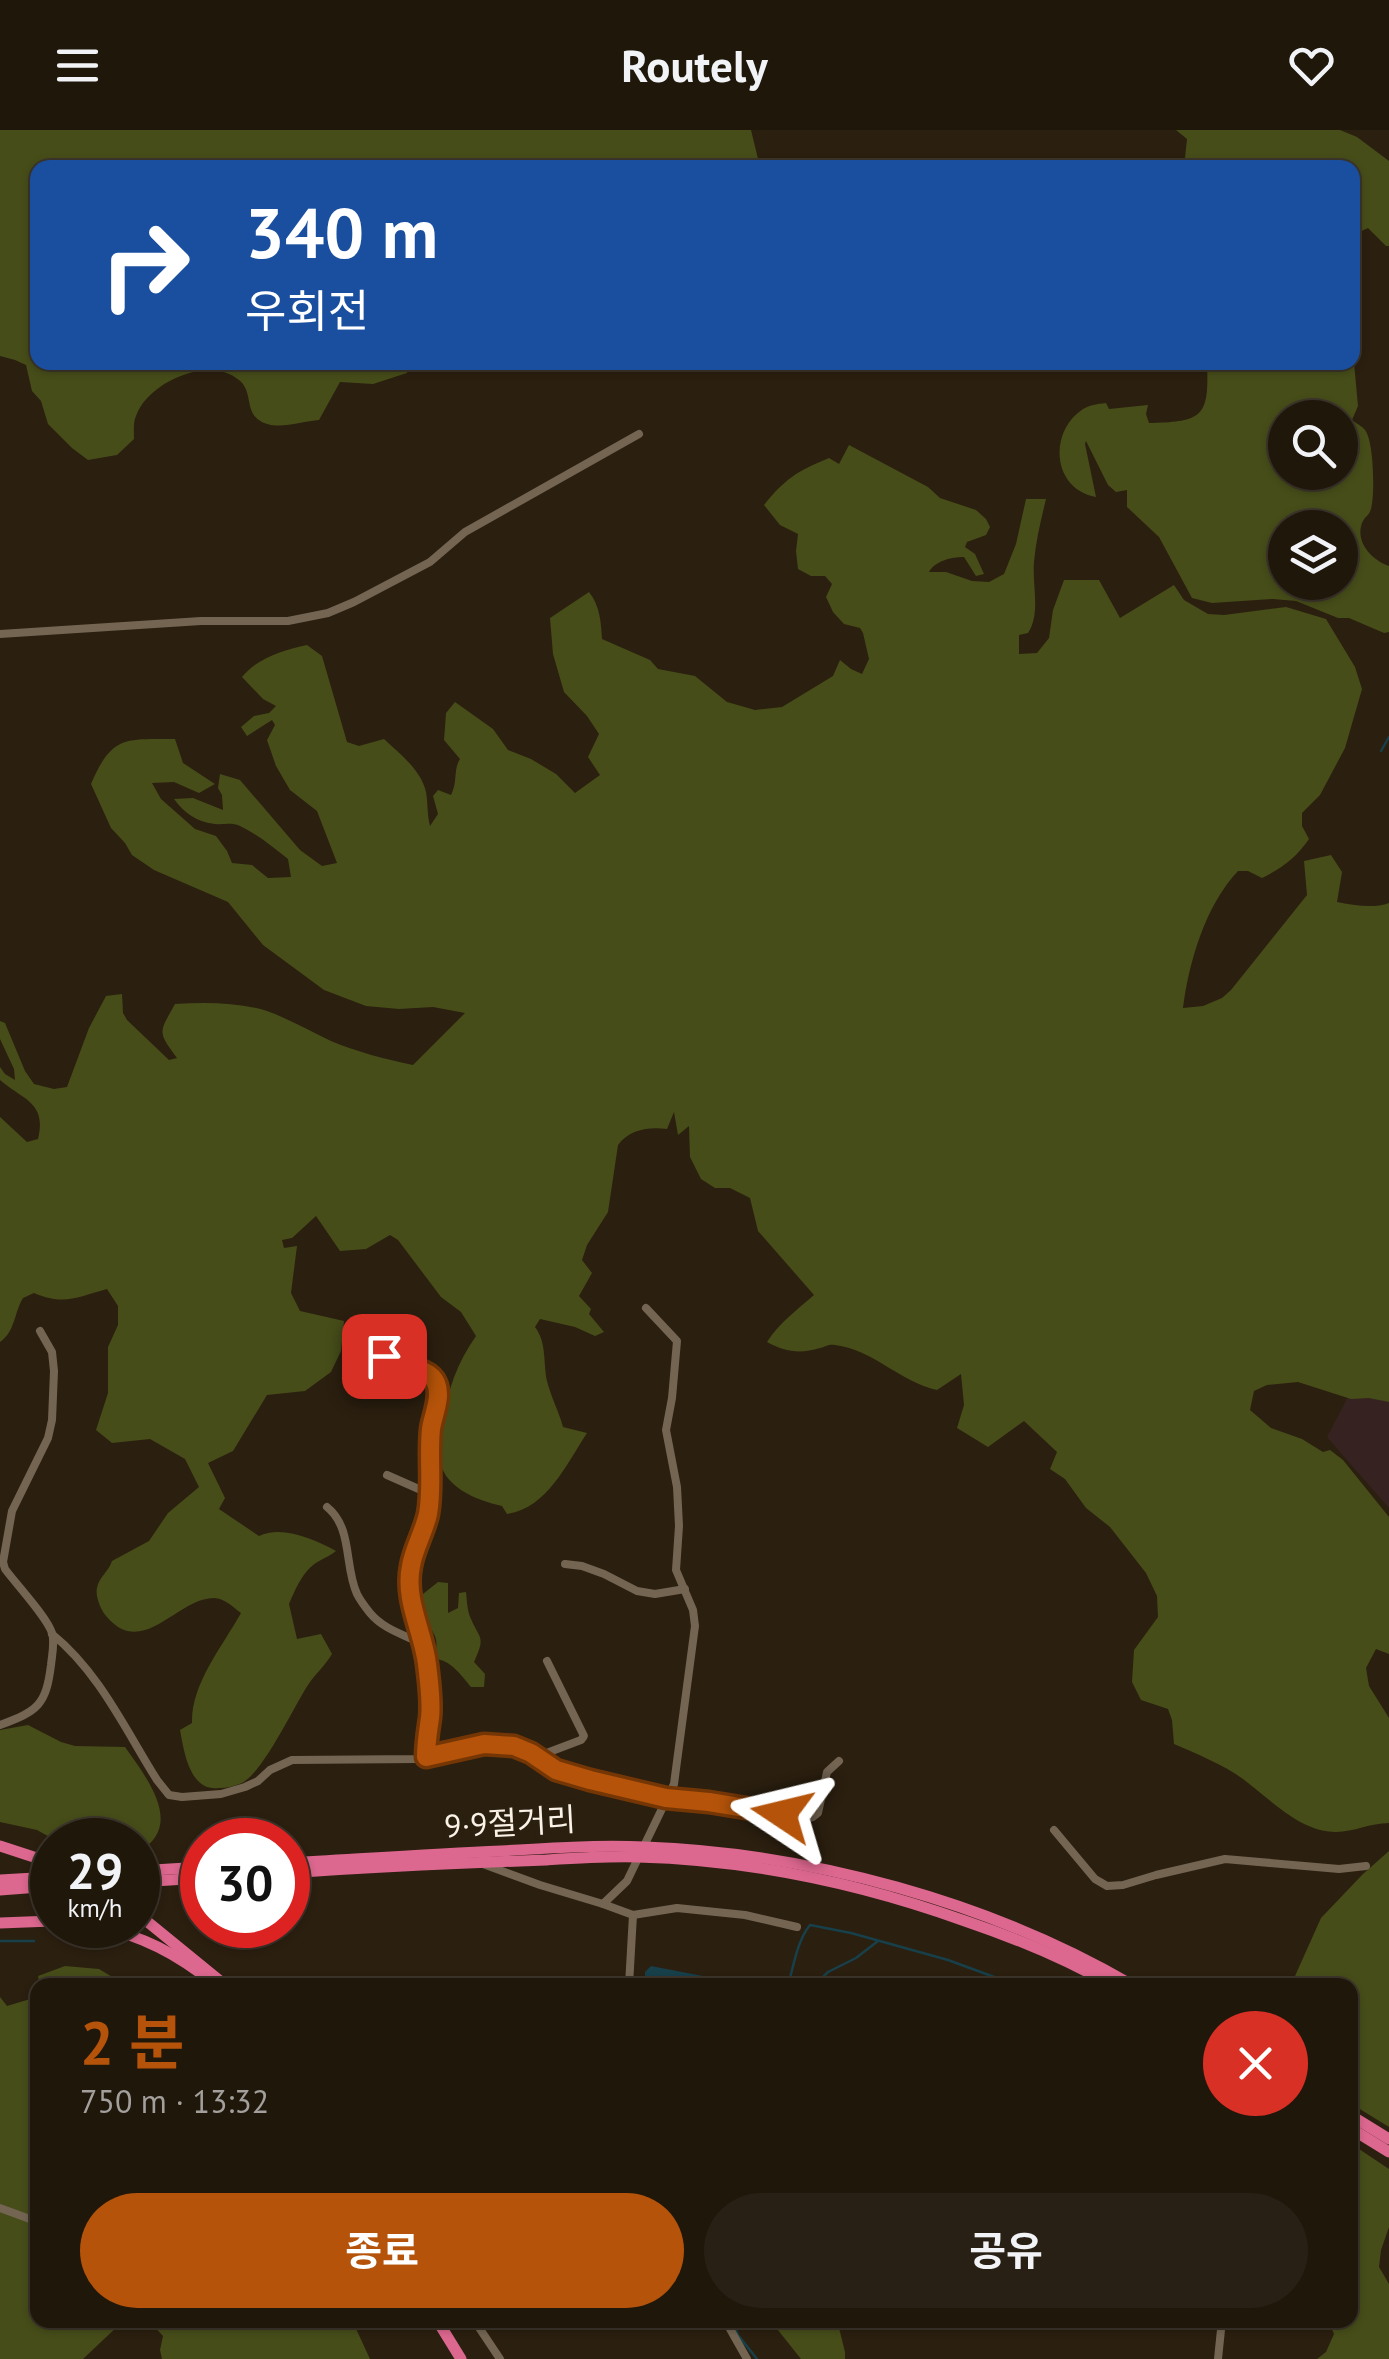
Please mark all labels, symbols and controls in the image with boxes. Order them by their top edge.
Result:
text: Routely [621,36,768,94]
icon: menu [50,38,105,93]
icon: heart [1284,38,1339,93]
text: 340 m [245,187,438,277]
icon: right [80,200,210,330]
text: 우회전 [245,281,369,339]
map controls [1268,400,1358,600]
button: search [1268,400,1358,490]
button: layers [1268,510,1358,600]
pin [342,1314,427,1399]
icon: arrive [357,1329,412,1384]
position arrow [730,1762,834,1866]
street label: 9·9절거리 [443,1798,577,1846]
speed limit sign: 30 [180,1818,310,1948]
text: 29 [67,1838,123,1903]
text: km/h [68,1892,122,1924]
text: 2 분 [80,2003,184,2081]
button: close [1203,2011,1308,2116]
text: 750 m · 13:32 [80,2080,269,2122]
button: 종료 [80,2193,684,2308]
button: 공유 [704,2193,1308,2308]

